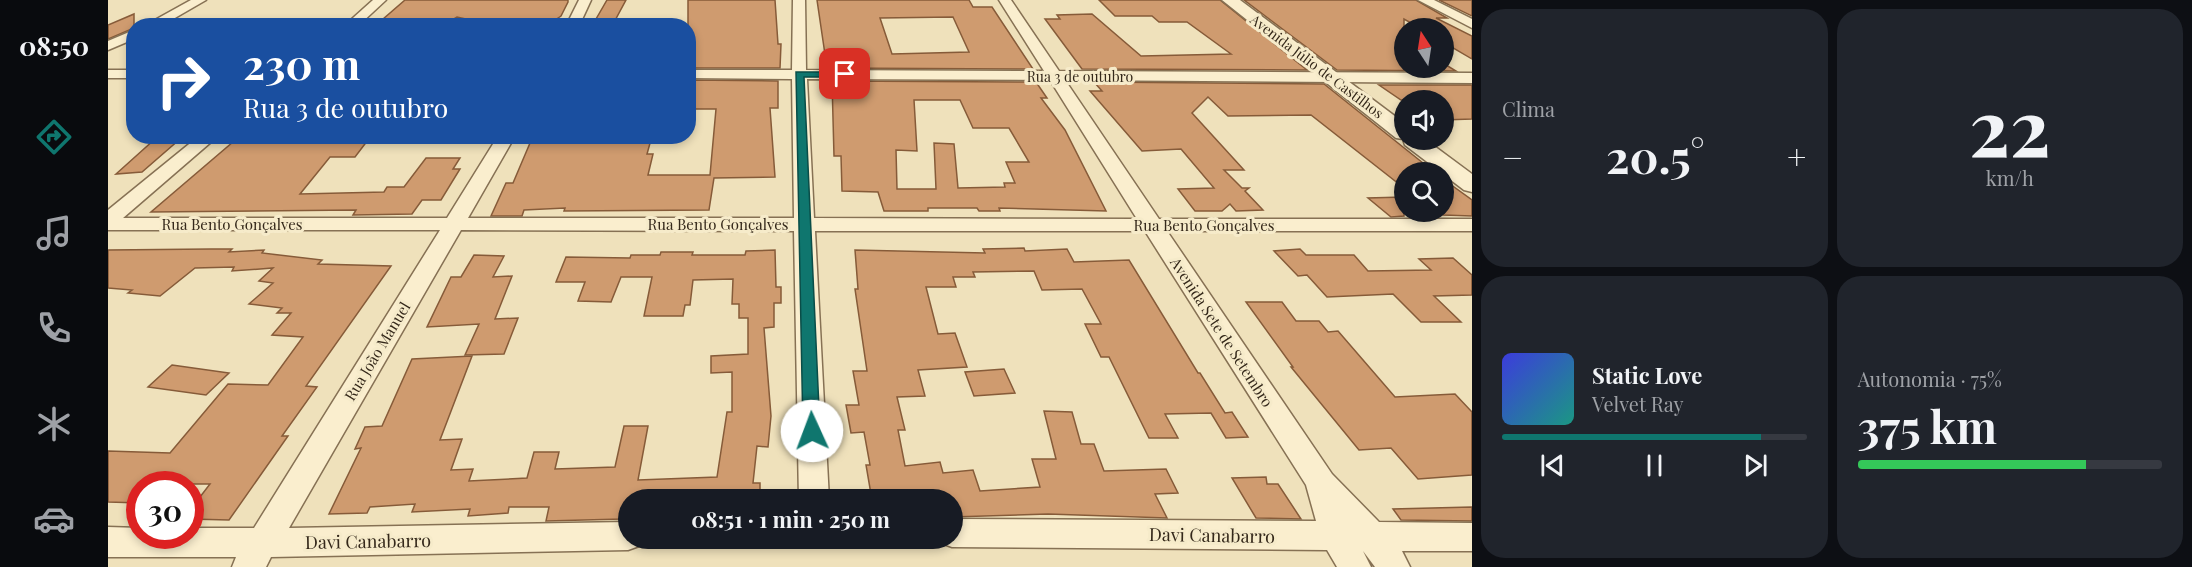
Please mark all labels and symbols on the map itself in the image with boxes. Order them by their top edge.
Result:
street label: Avenida Júlio de Castilhos [1246,9,1387,122]
north arrow [1394,18,1454,78]
pin [819,48,870,99]
street label: Rua 3 de outubro [1027,67,1134,86]
street label: Rua Bento Gonçalves [162,214,302,234]
street label: Rua Bento Gonçalves [648,214,788,234]
street label: Rua Bento Gonçalves [1134,215,1274,235]
street label: Avenida Sete de Setembro [1166,252,1278,411]
street label: Rua João Manuel [340,298,414,404]
position arrow [780,399,844,463]
speed limit sign: 30 [126,471,204,549]
street label: Davi Canabarro [1149,522,1275,548]
street label: Davi Canabarro [305,528,431,554]

